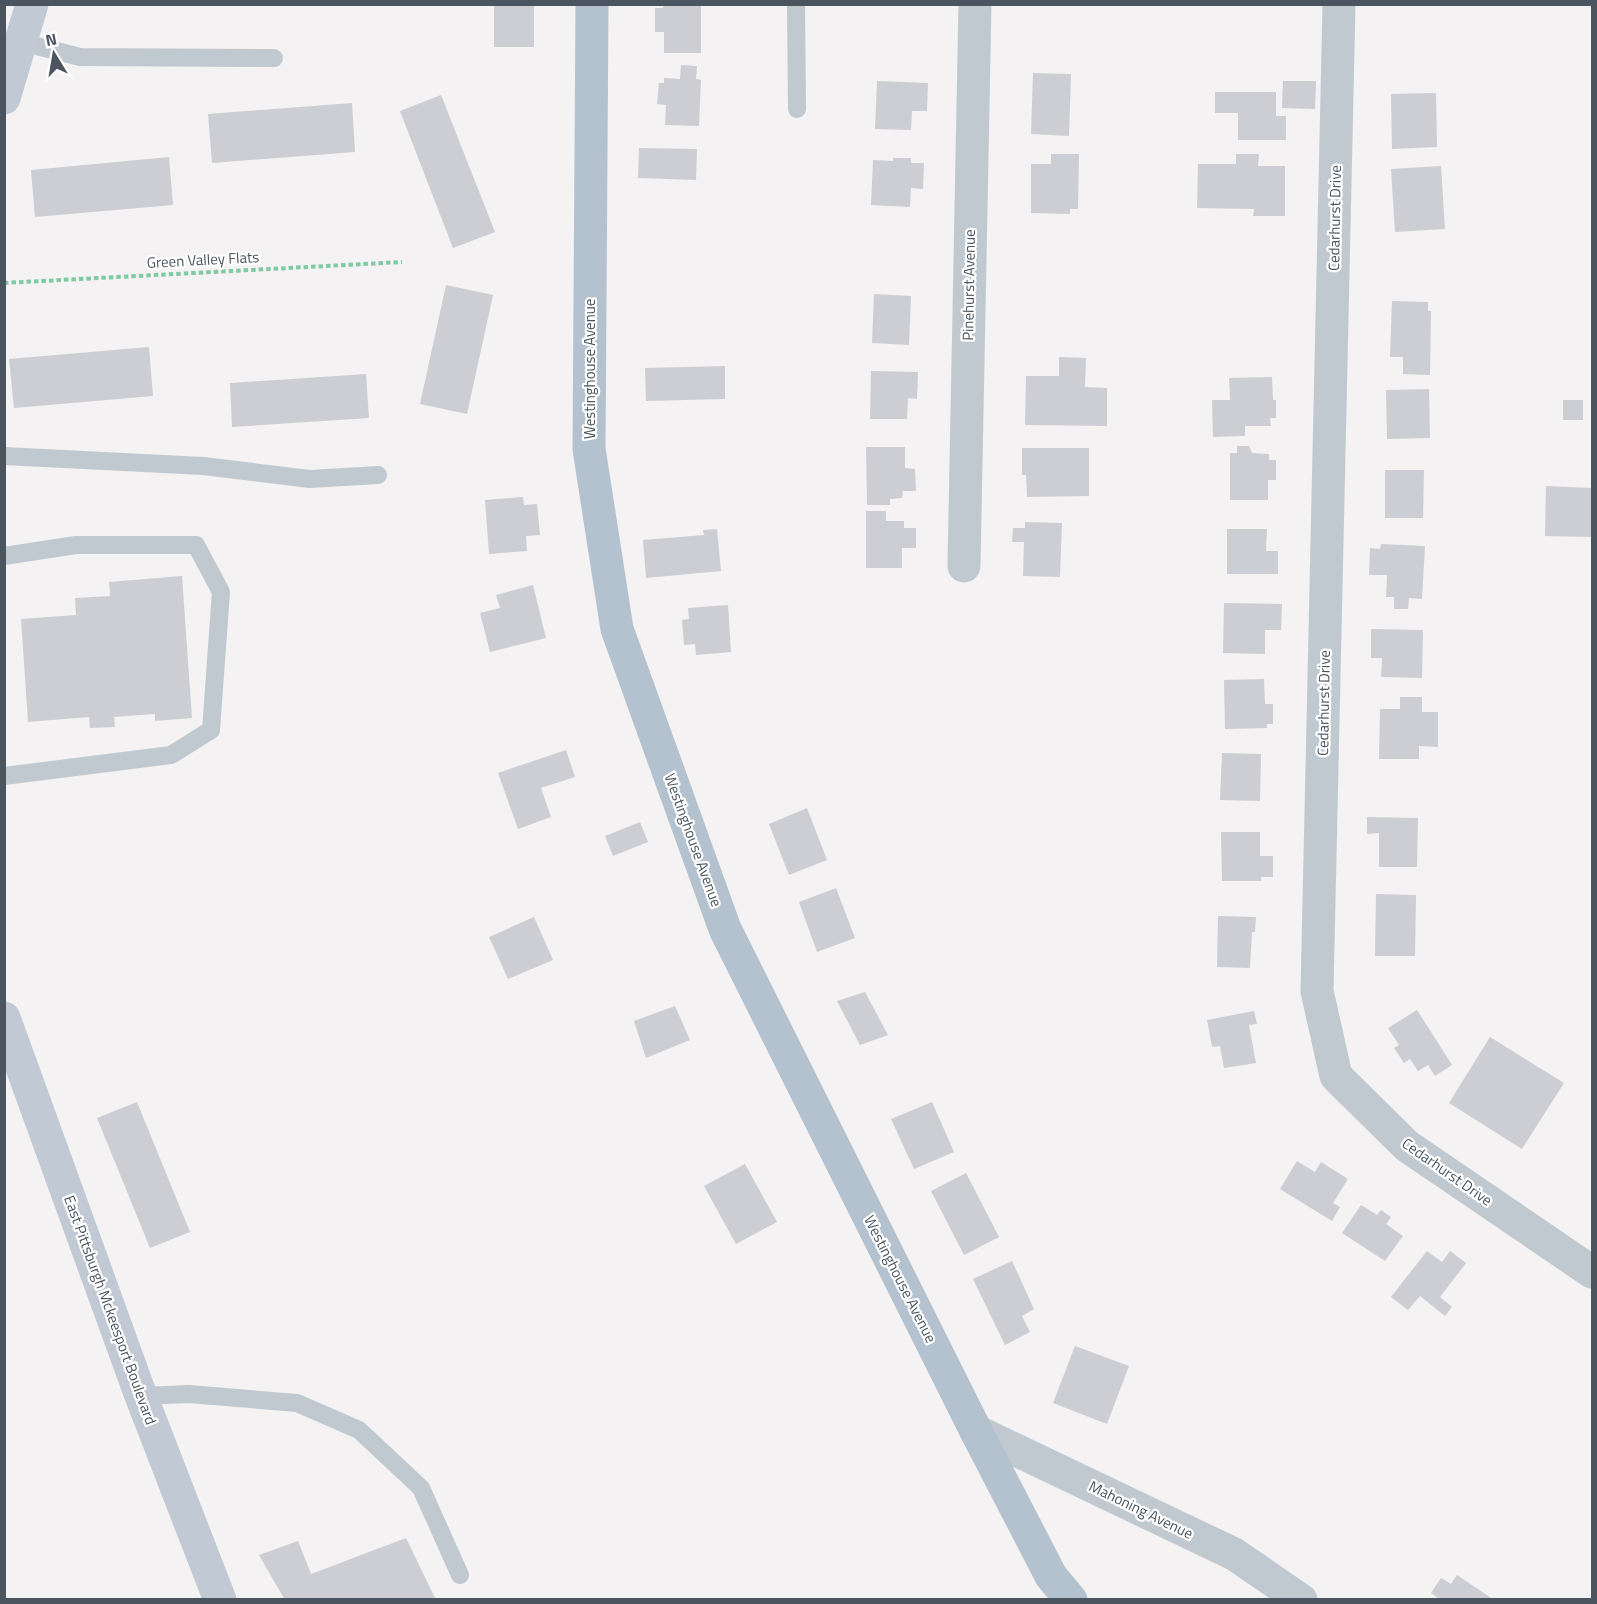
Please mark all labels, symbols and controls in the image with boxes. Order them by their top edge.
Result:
north arrow [24,24,84,84]
text: N [43,26,59,52]
street label: Cedarhurst Drive [1322,165,1347,271]
street label: Pinehurst Avenue [956,229,981,341]
street label: Green Valley Flats [146,245,260,274]
street label: Westinghouse Avenue [578,299,601,439]
street label: Cedarhurst Drive [1311,650,1336,756]
street label: Westinghouse Avenue [659,770,728,910]
street label: Cedarhurst Drive [1397,1132,1497,1211]
street label: East Pittsburgh Mckeesport Boulevard [58,1192,163,1428]
street label: Westinghouse Avenue [858,1211,943,1347]
street label: Mahoning Avenue [1085,1474,1197,1545]

